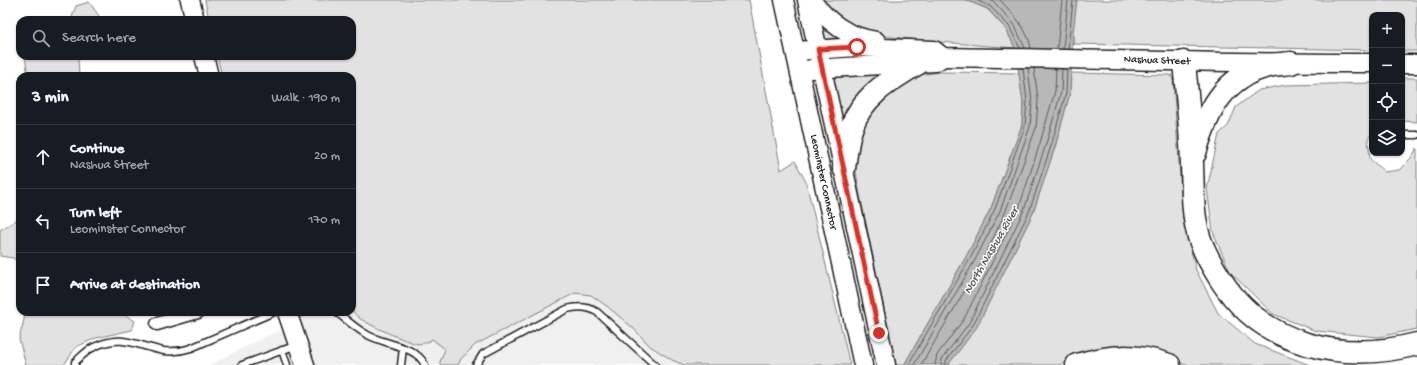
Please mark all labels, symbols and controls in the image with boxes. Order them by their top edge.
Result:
map controls [1369,12,1405,156]
button: + [1369,12,1405,48]
search box [16,16,356,60]
icon: search [30,27,52,49]
text: Search here [62,29,136,47]
route start [848,38,866,56]
button: − [1369,48,1405,84]
street label: Nashua Street [1124,54,1192,68]
button: locate [1369,84,1405,120]
text: 3 min [32,88,69,108]
text: Walk · 190 m [271,91,340,106]
button: layers [1369,120,1405,156]
street label: Leominster Connector [807,133,839,232]
text: Continue [70,140,124,158]
icon: ahead [32,146,54,168]
text: 20 m [314,149,340,164]
text: Nashua Street [70,158,149,173]
water label: North Nashua River [962,203,1024,297]
text: Turn left [70,204,121,222]
icon: left [32,210,54,232]
text: 170 m [308,213,340,228]
text: Leominster Connector [70,222,185,237]
icon: arrive [32,274,54,296]
text: Arrive at destination [70,276,200,294]
route end [870,324,888,342]

